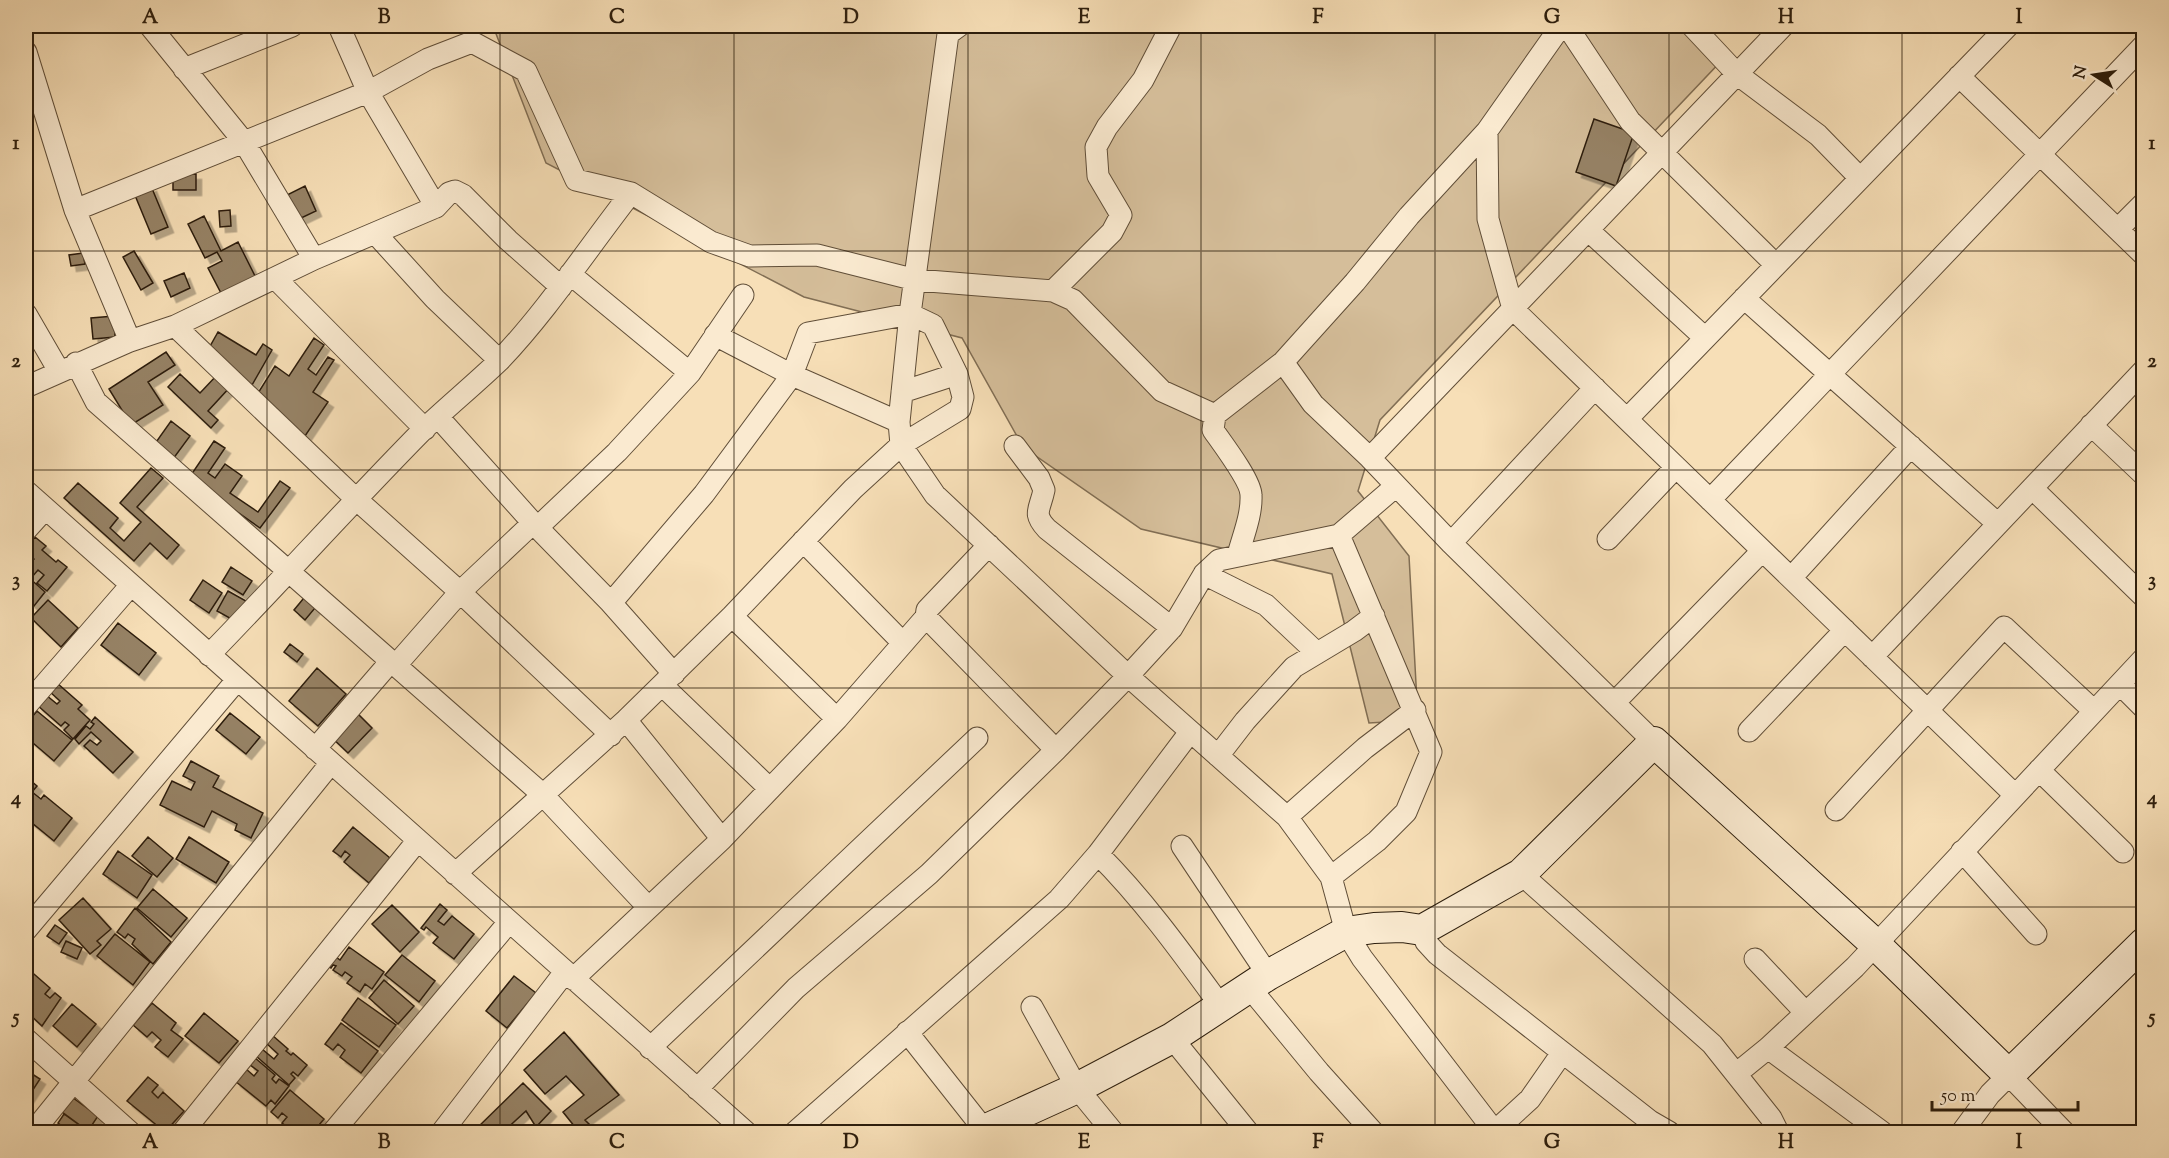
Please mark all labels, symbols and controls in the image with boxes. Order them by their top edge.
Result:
text: A [142,4,159,33]
text: B [378,4,391,33]
text: C [609,4,625,33]
text: D [843,4,859,33]
text: E [1078,4,1091,33]
text: F [1312,4,1324,33]
text: G [1544,4,1561,33]
text: H [1778,4,1794,33]
text: I [2016,4,2023,33]
north arrow [2064,45,2124,105]
text: N [2069,64,2094,81]
text: 1 [13,130,20,159]
text: 1 [2149,130,2156,159]
text: 2 [11,348,21,377]
text: 2 [2147,348,2157,377]
text: 3 [12,567,20,596]
text: 3 [2148,567,2156,596]
text: 4 [10,785,21,814]
text: 4 [2146,785,2157,814]
text: 5 [11,1004,20,1033]
text: 5 [2147,1004,2156,1033]
scale bar [1932,1074,2078,1112]
text: 50 m [1940,1084,1976,1110]
text: A [142,1129,159,1158]
text: B [378,1129,391,1158]
text: C [609,1129,625,1158]
text: D [843,1129,859,1158]
text: E [1078,1129,1091,1158]
text: F [1312,1129,1324,1158]
text: G [1544,1129,1561,1158]
text: H [1778,1129,1794,1158]
text: I [2016,1129,2023,1158]

